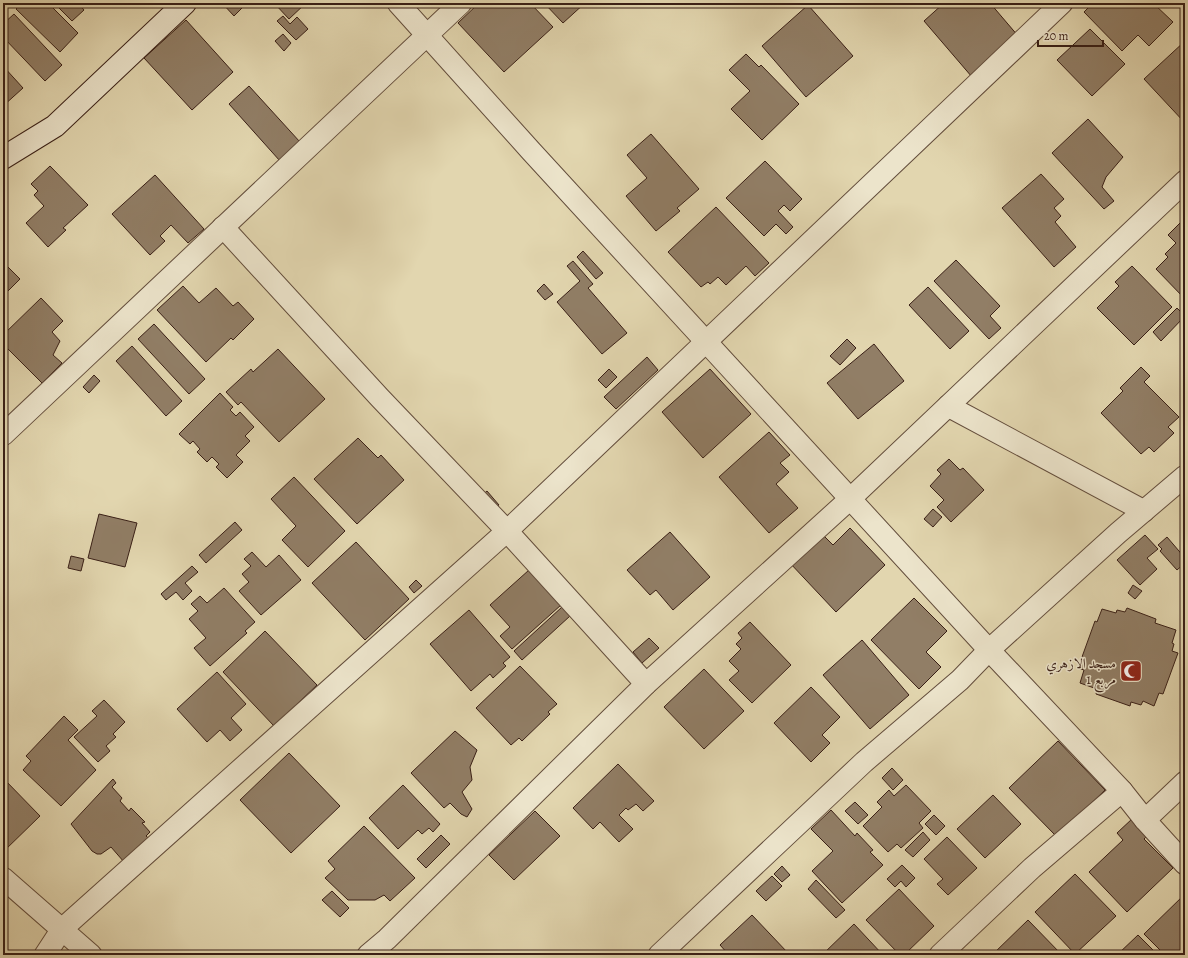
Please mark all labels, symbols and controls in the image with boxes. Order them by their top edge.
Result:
scale bar [1038,22,1103,48]
text: 20 m [1044,28,1068,44]
place label: مسجد الازهري مربع 1 [1046,654,1116,693]
mosque icon: مسجد الازهري مربع 1 [1118,658,1144,684]

